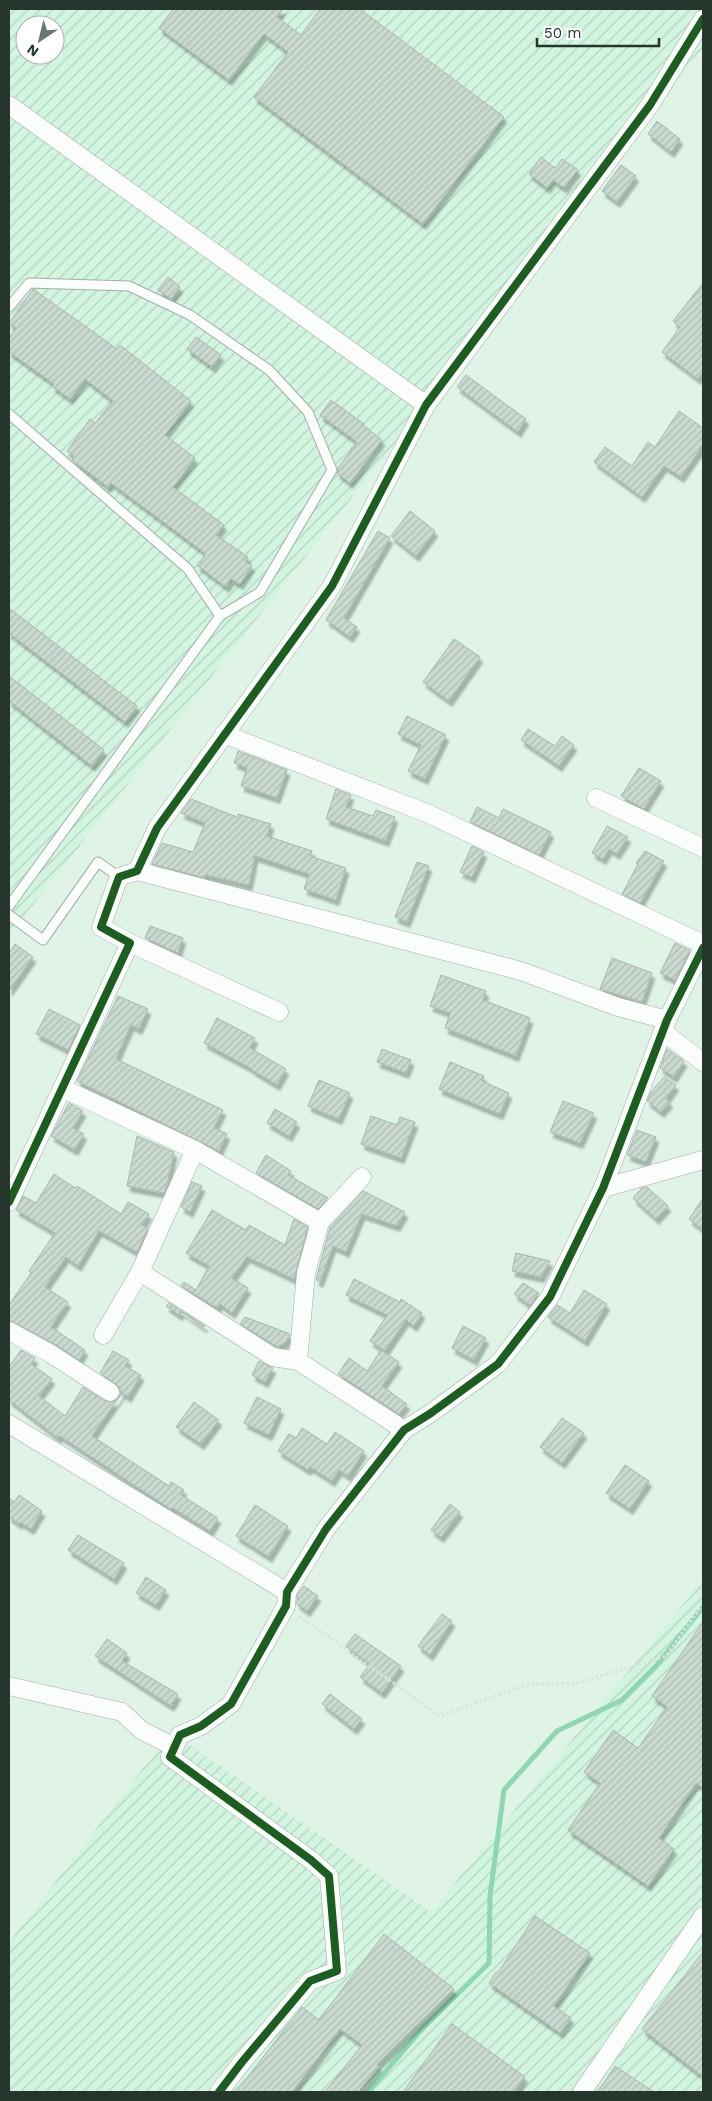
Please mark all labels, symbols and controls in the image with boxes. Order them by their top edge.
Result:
north arrow [15,15,65,65]
scale bar [537,15,660,47]
text: 50 m [544,24,581,42]
text: N [24,41,41,60]

